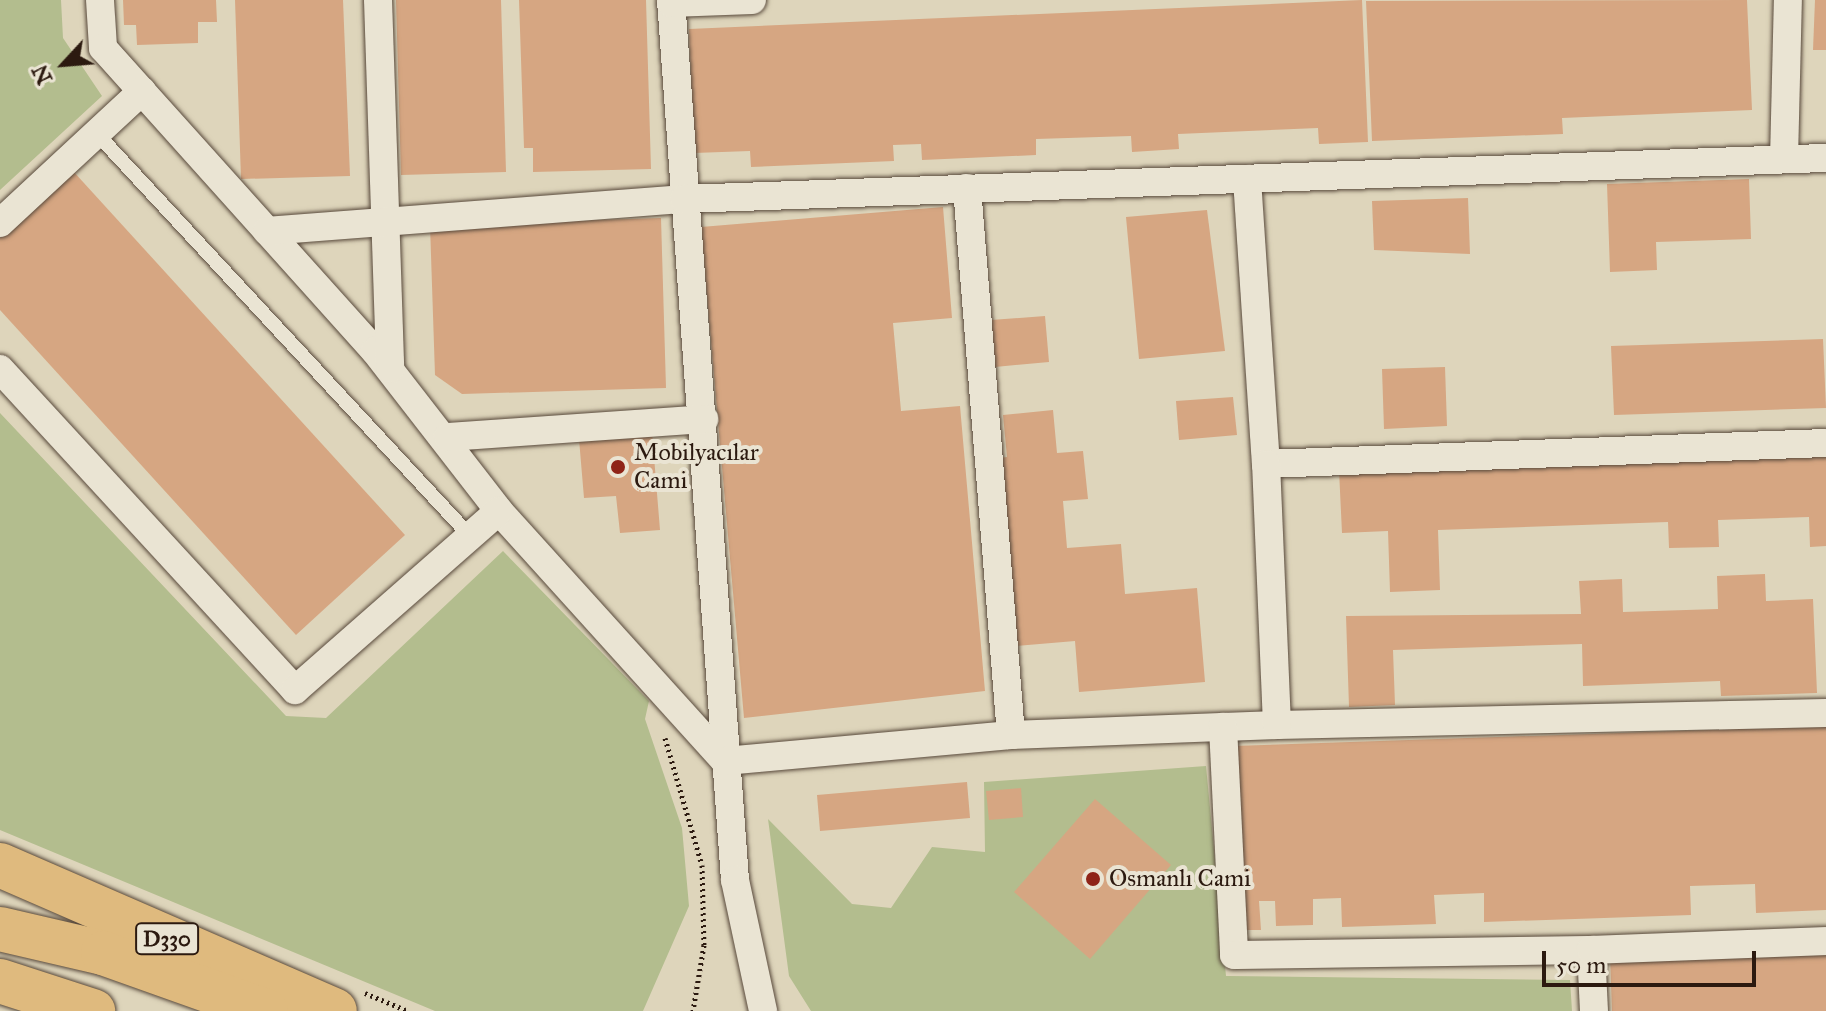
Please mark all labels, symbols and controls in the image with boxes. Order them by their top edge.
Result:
north arrow [24,24,104,104]
text: N [26,60,58,89]
place label: Mobilyacılar Cami [634,439,759,495]
marker: Mobilyacılar Cami [609,458,627,476]
place label: Osmanlı Cami [1109,865,1251,893]
marker: Osmanlı Cami [1084,870,1102,888]
road number: D330 [135,921,199,957]
scale bar [1546,935,1760,985]
text: 50 m [1556,950,1606,980]

